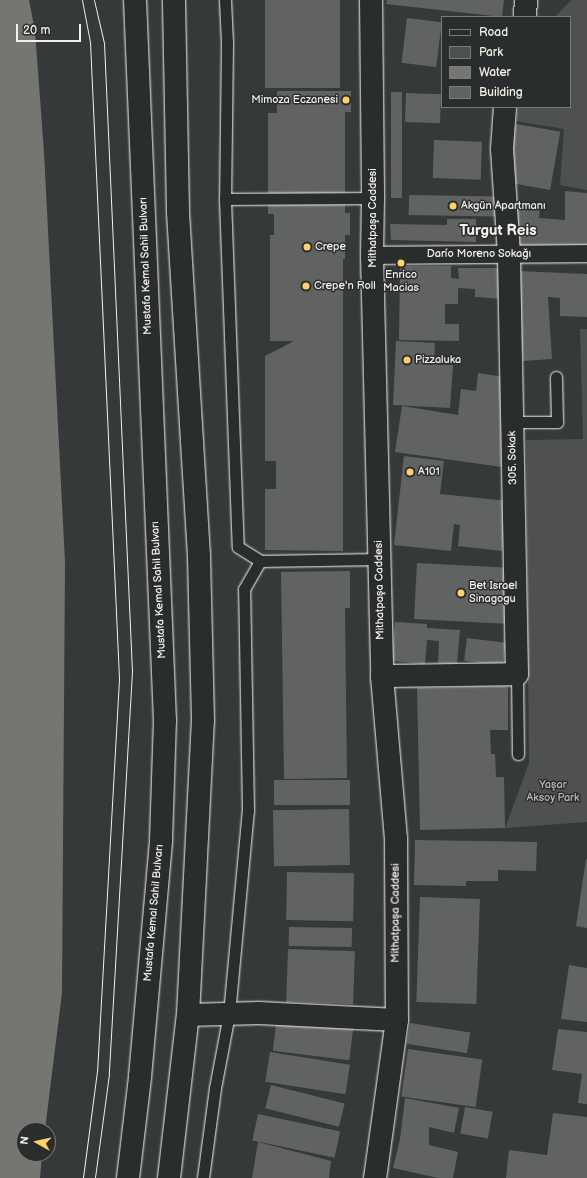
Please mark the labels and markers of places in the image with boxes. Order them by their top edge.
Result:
place label: Mimoza Eczanesi [251,93,338,107]
marker: Mimoza Eczanesi [341,95,351,105]
place label: Akgün Apartmanı [461,199,546,213]
marker: Akgün Apartmanı [448,201,458,211]
place label: Crepe [315,240,346,254]
marker: Crepe [302,242,312,252]
marker: Enrico Macias [396,258,406,268]
place label: Enrico Macias [383,269,419,295]
place label: Crepe'n Roll [314,279,376,293]
marker: Crepe'n Roll [301,281,311,291]
place label: Pizzaluka [415,353,461,367]
marker: Pizzaluka [402,355,412,365]
place label: A101 [418,465,440,479]
marker: A101 [405,467,415,477]
place label: Bet Israel Sinagogu [469,580,517,606]
marker: Bet Israel Sinagogu [456,588,466,598]

